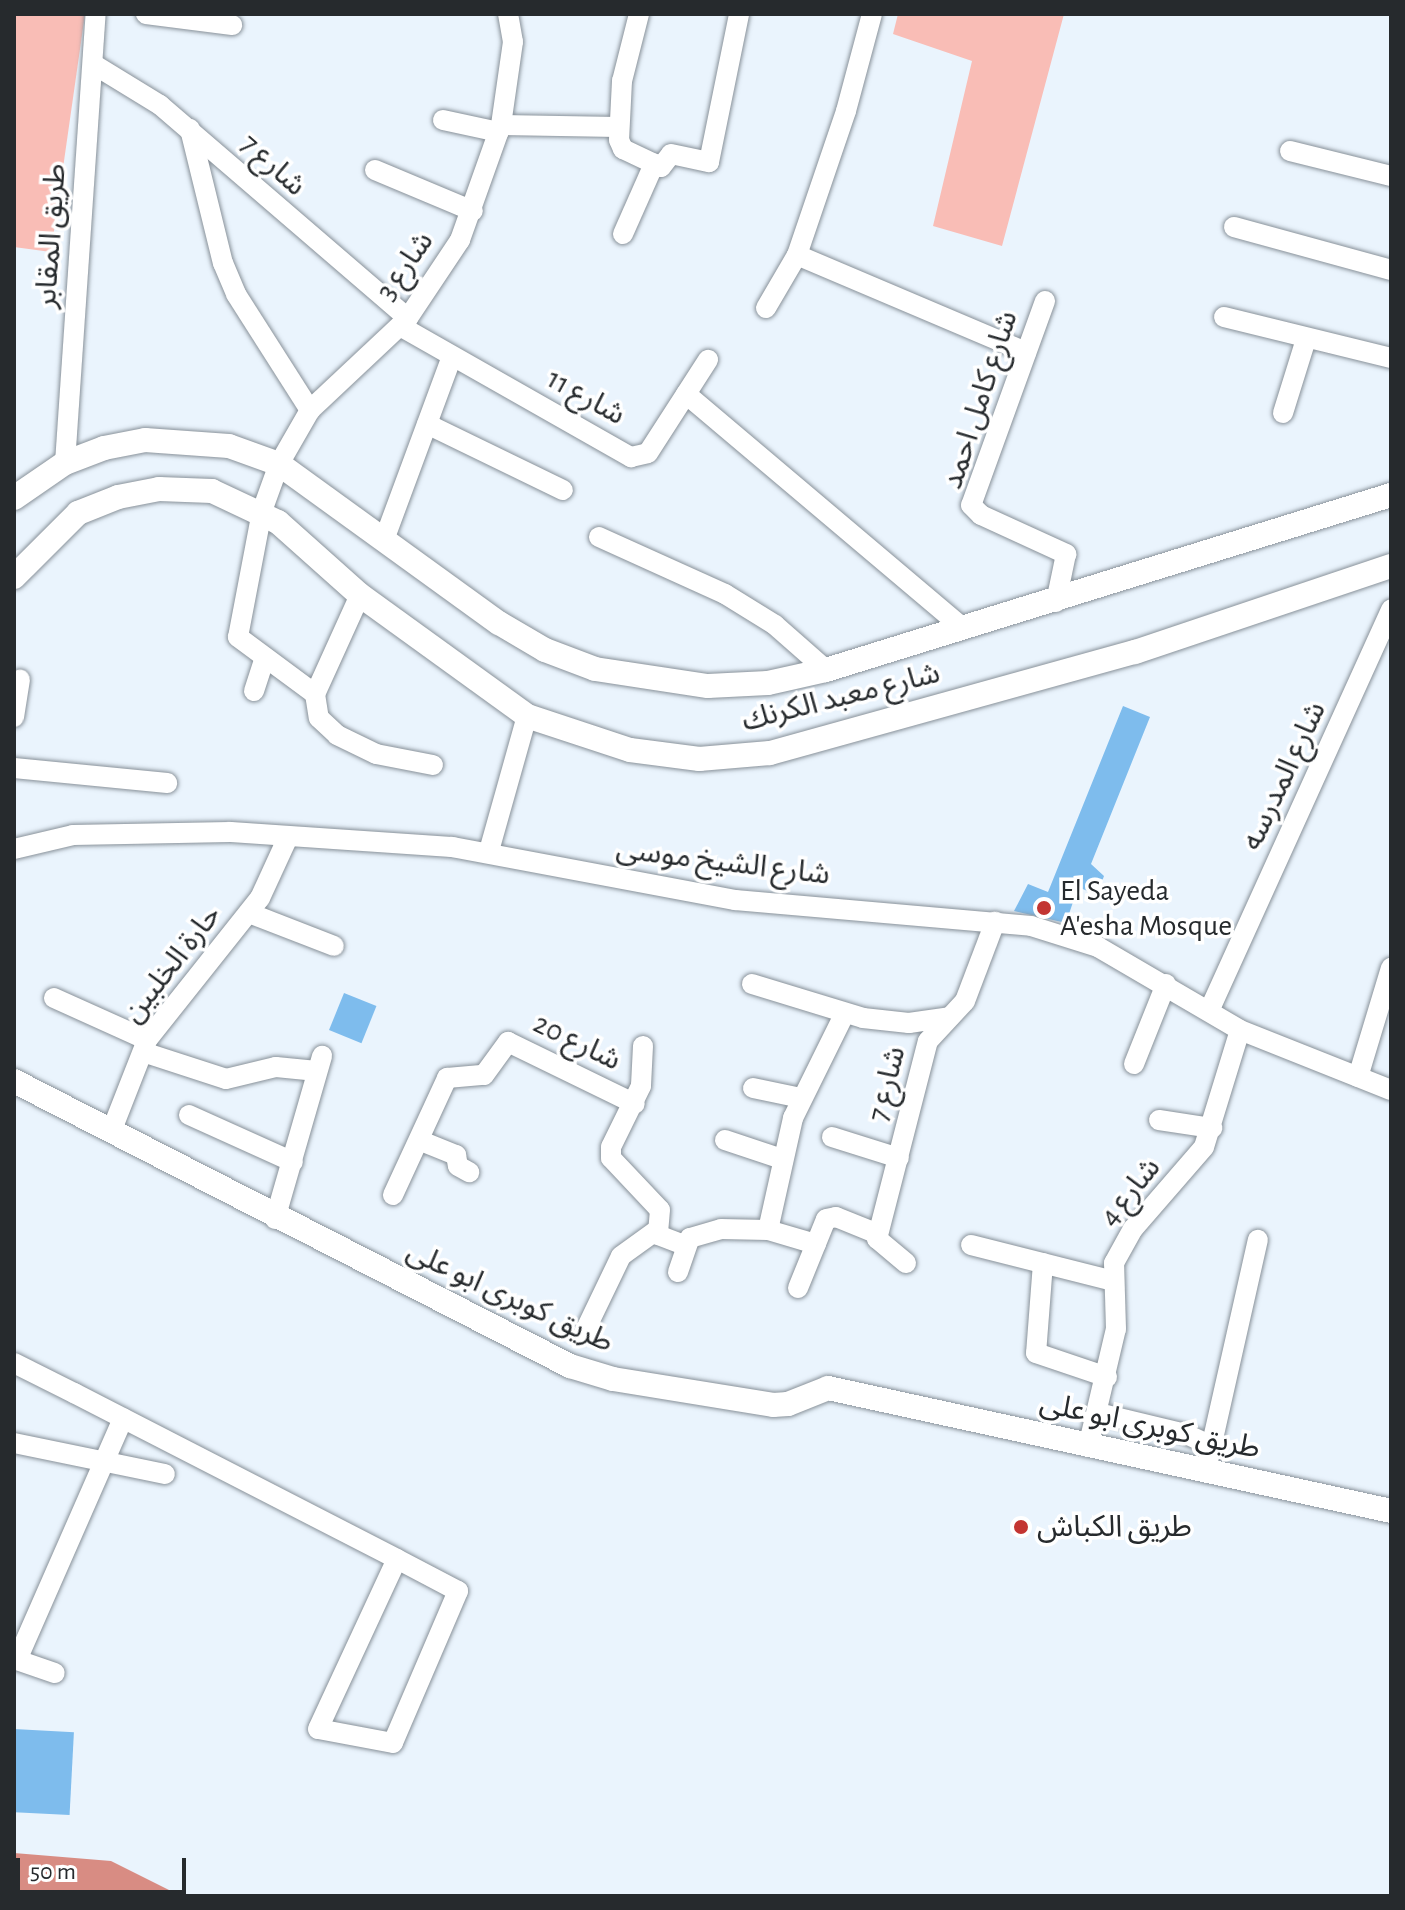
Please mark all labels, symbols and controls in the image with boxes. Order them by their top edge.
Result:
street label: شارع 7 [233,126,313,204]
street label: طريق المقابر [28,162,74,310]
street label: شارع 3 [369,225,441,307]
street label: شارع كامل احمد [934,306,1026,494]
street label: شارع 11 [541,361,631,433]
street label: شارع معبد الكرنك [738,655,944,739]
street label: شارع المدرسه [1234,696,1334,856]
street label: شارع الشيخ موسى [614,831,832,893]
place label: El Sayeda A'esha Mosque [1060,873,1232,944]
street label: حارة الخلبين [115,898,229,1030]
marker: El Sayeda A'esha Mosque [1035,899,1053,917]
street label: شارع 20 [527,1005,627,1079]
street label: شارع 7 [860,1043,914,1125]
street label: شارع 4 [1092,1150,1168,1234]
street label: طريق كوبرى ابو على [401,1233,619,1361]
street label: طريق كوبرى ابو على [1037,1385,1263,1467]
place label: طريق الكباش [1037,1509,1192,1545]
marker: طريق الكباش [1012,1518,1030,1536]
scale bar [20,1842,190,1892]
text: 50 m [30,1860,76,1884]

